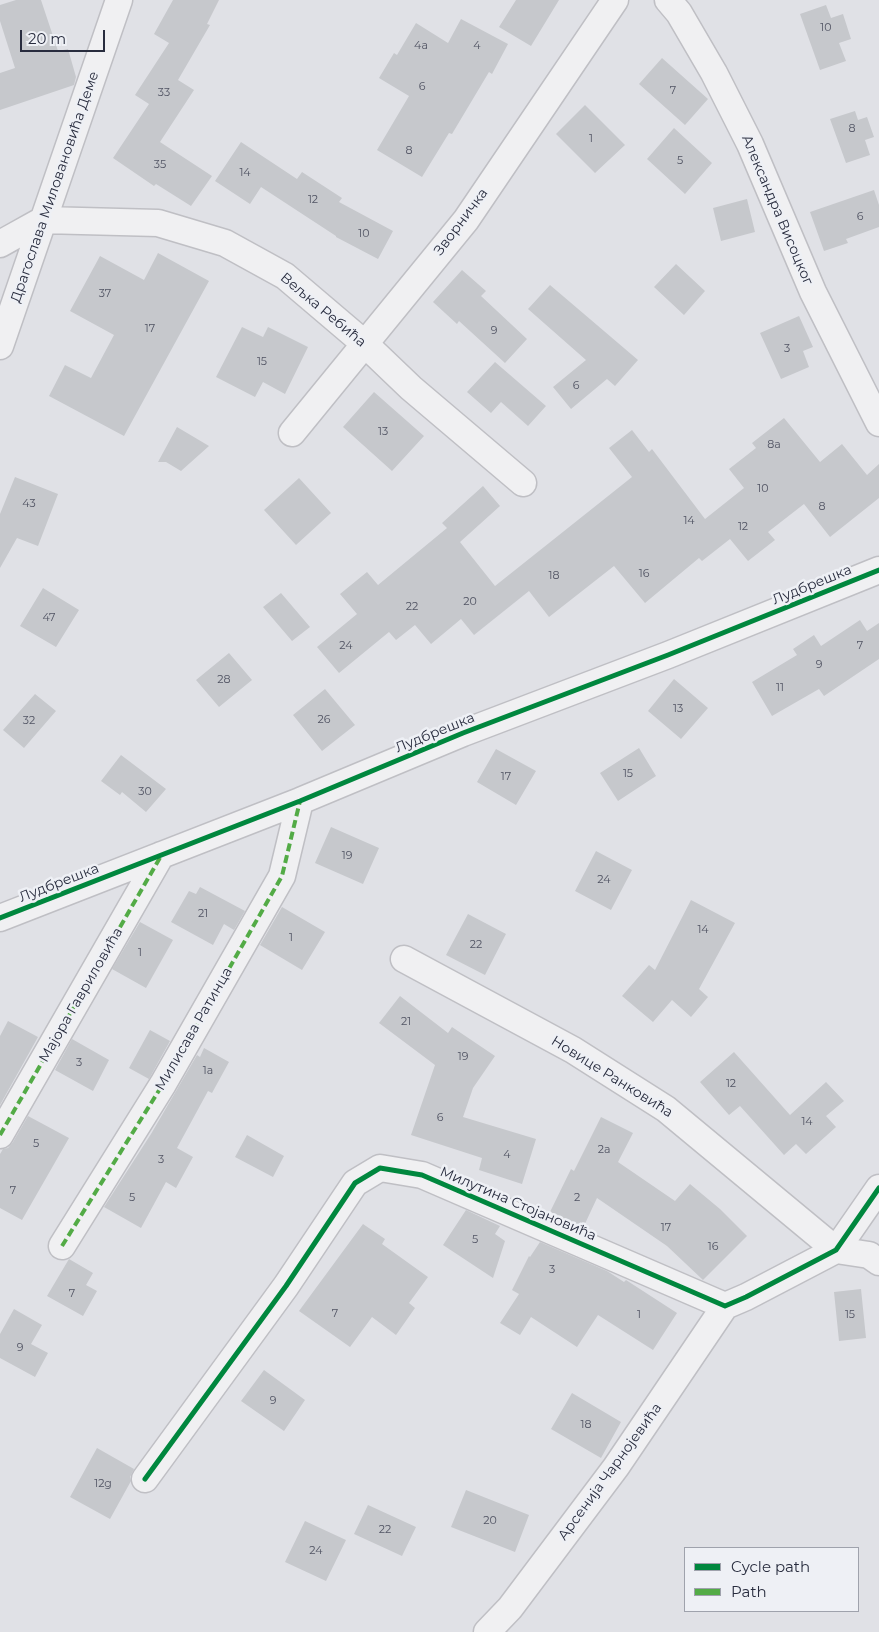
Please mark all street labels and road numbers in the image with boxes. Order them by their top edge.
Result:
street label: Драгослава Миловановића Деме [7,69,103,305]
street label: Александра Висоцког [738,132,816,288]
street label: Зворничка [430,185,492,259]
street label: Вељка Ребића [277,269,369,351]
street label: Лудбрешка [770,561,854,609]
street label: Лудбрешка [393,709,477,757]
street label: Лудбрешка [17,860,101,906]
street label: Мајора Гавриловића [36,925,126,1065]
street label: Милисава Ратинца [152,964,236,1094]
street label: Новице Ранковића [548,1033,676,1121]
street label: Милутина Стојановића [437,1163,599,1245]
street label: Арсенија Чарнојевића [555,1400,665,1544]

